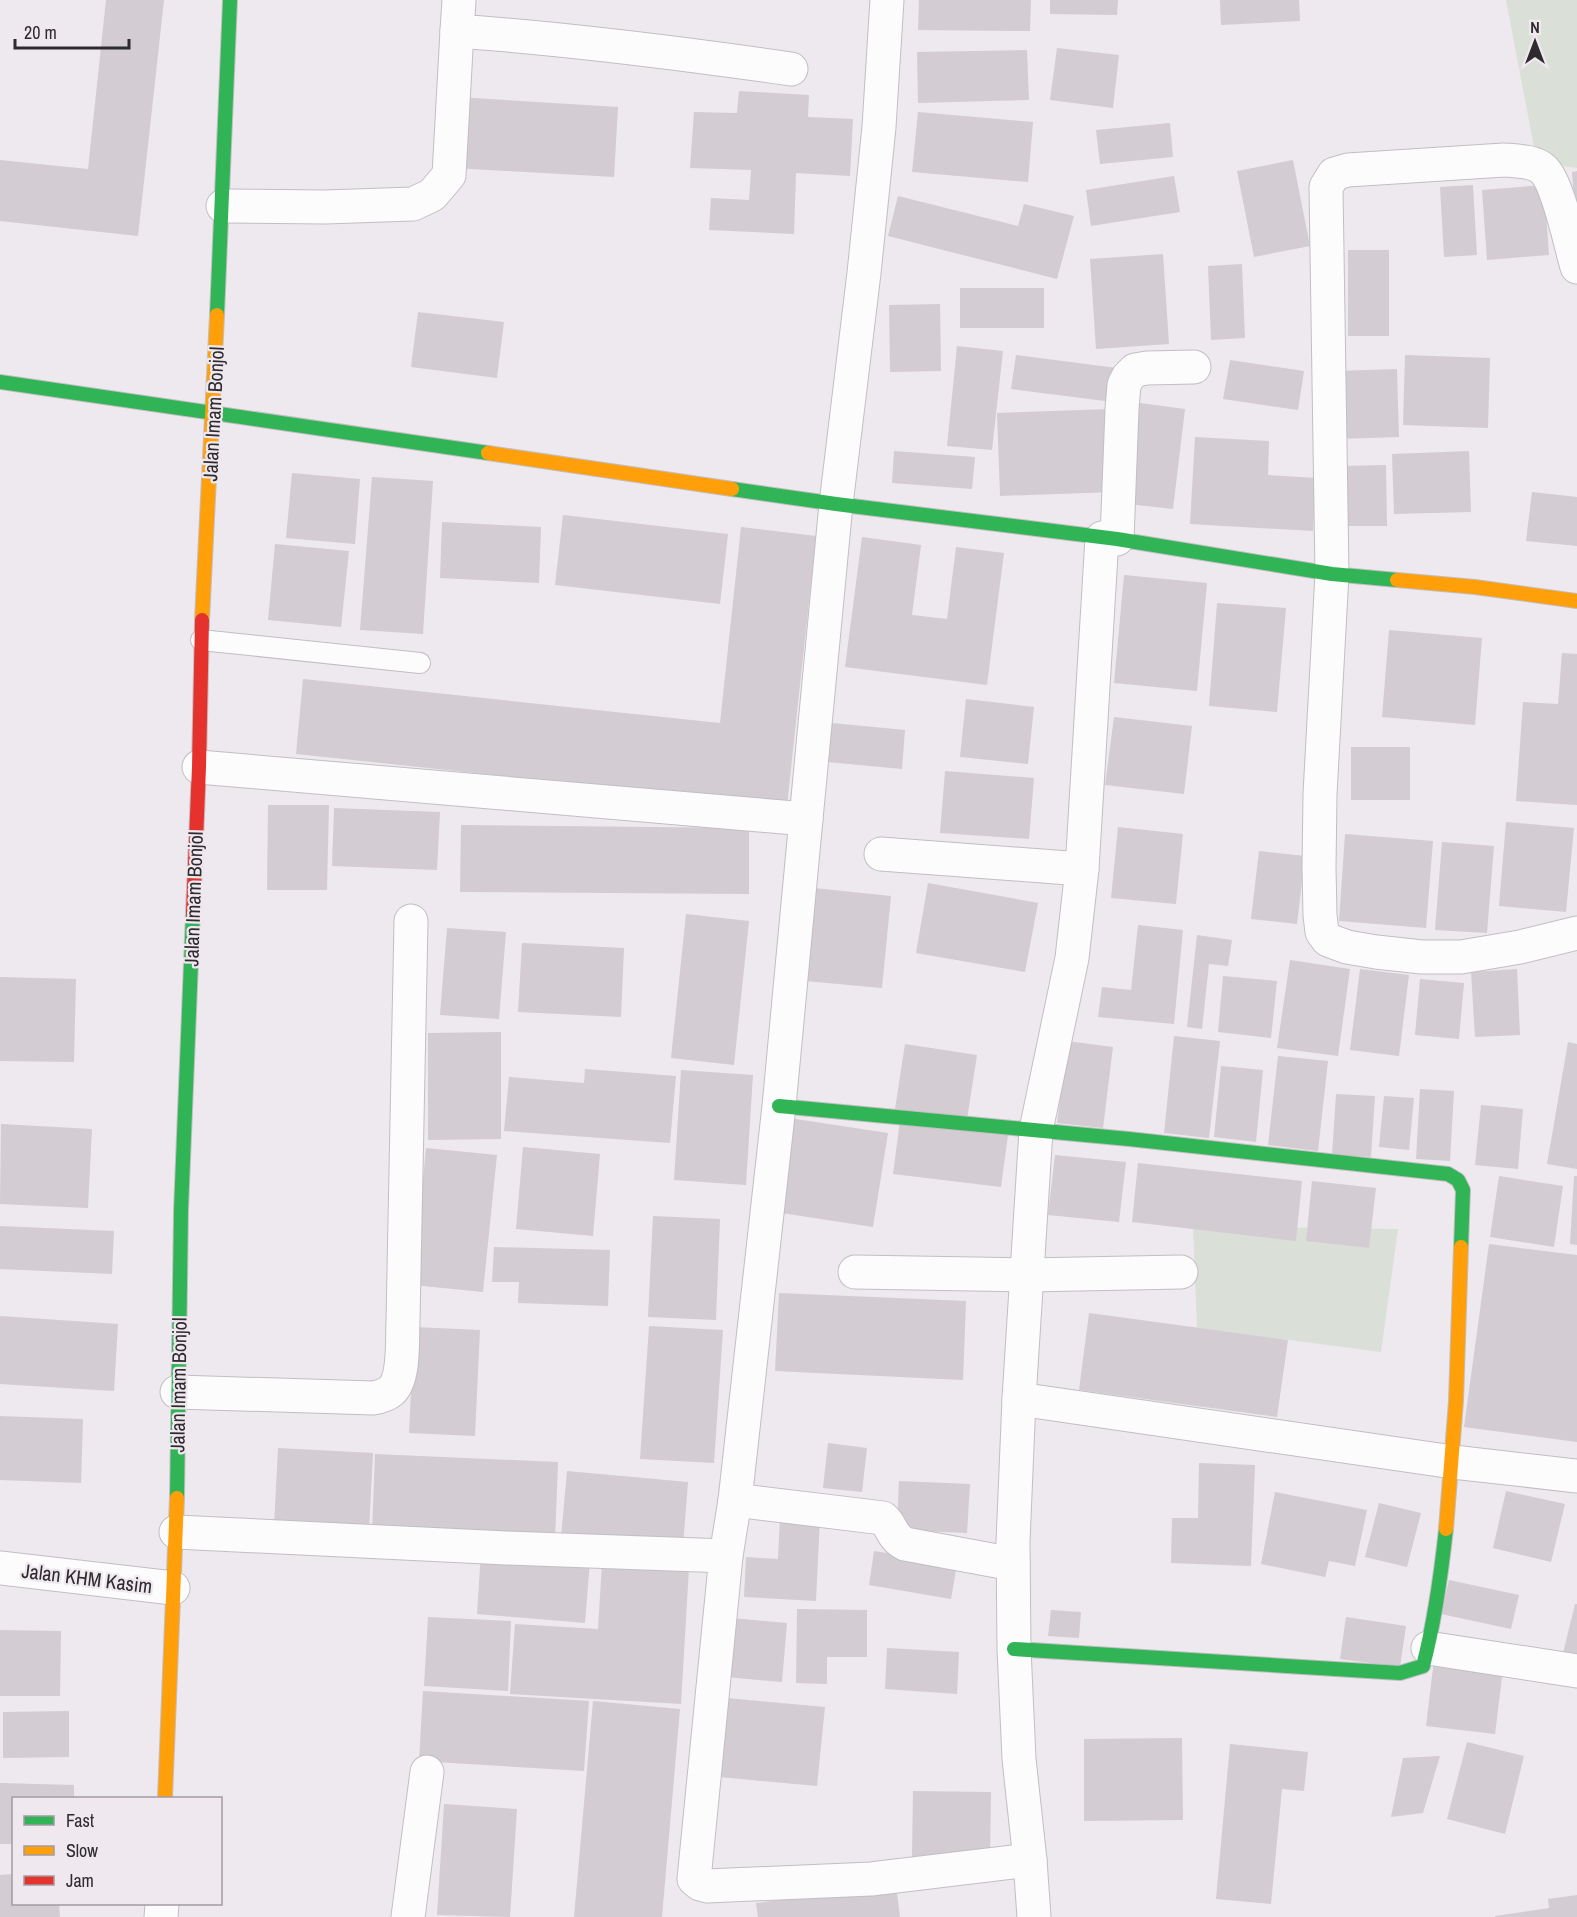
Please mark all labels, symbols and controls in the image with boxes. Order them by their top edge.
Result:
scale bar [15,12,129,50]
north arrow [1505,12,1565,72]
text: N [1530,16,1540,38]
text: 20 m [24,20,57,45]
street label: Jalan Imam Bonjol [196,346,230,482]
street label: Jalan Imam Bonjol [177,831,209,967]
street label: Jalan Imam Bonjol [163,1317,193,1453]
street label: Jalan KHM Kasim [20,1557,154,1599]
legend [12,1797,222,1905]
text: Fast [66,1808,94,1833]
text: Slow [66,1838,98,1863]
text: Jam [66,1868,94,1893]

